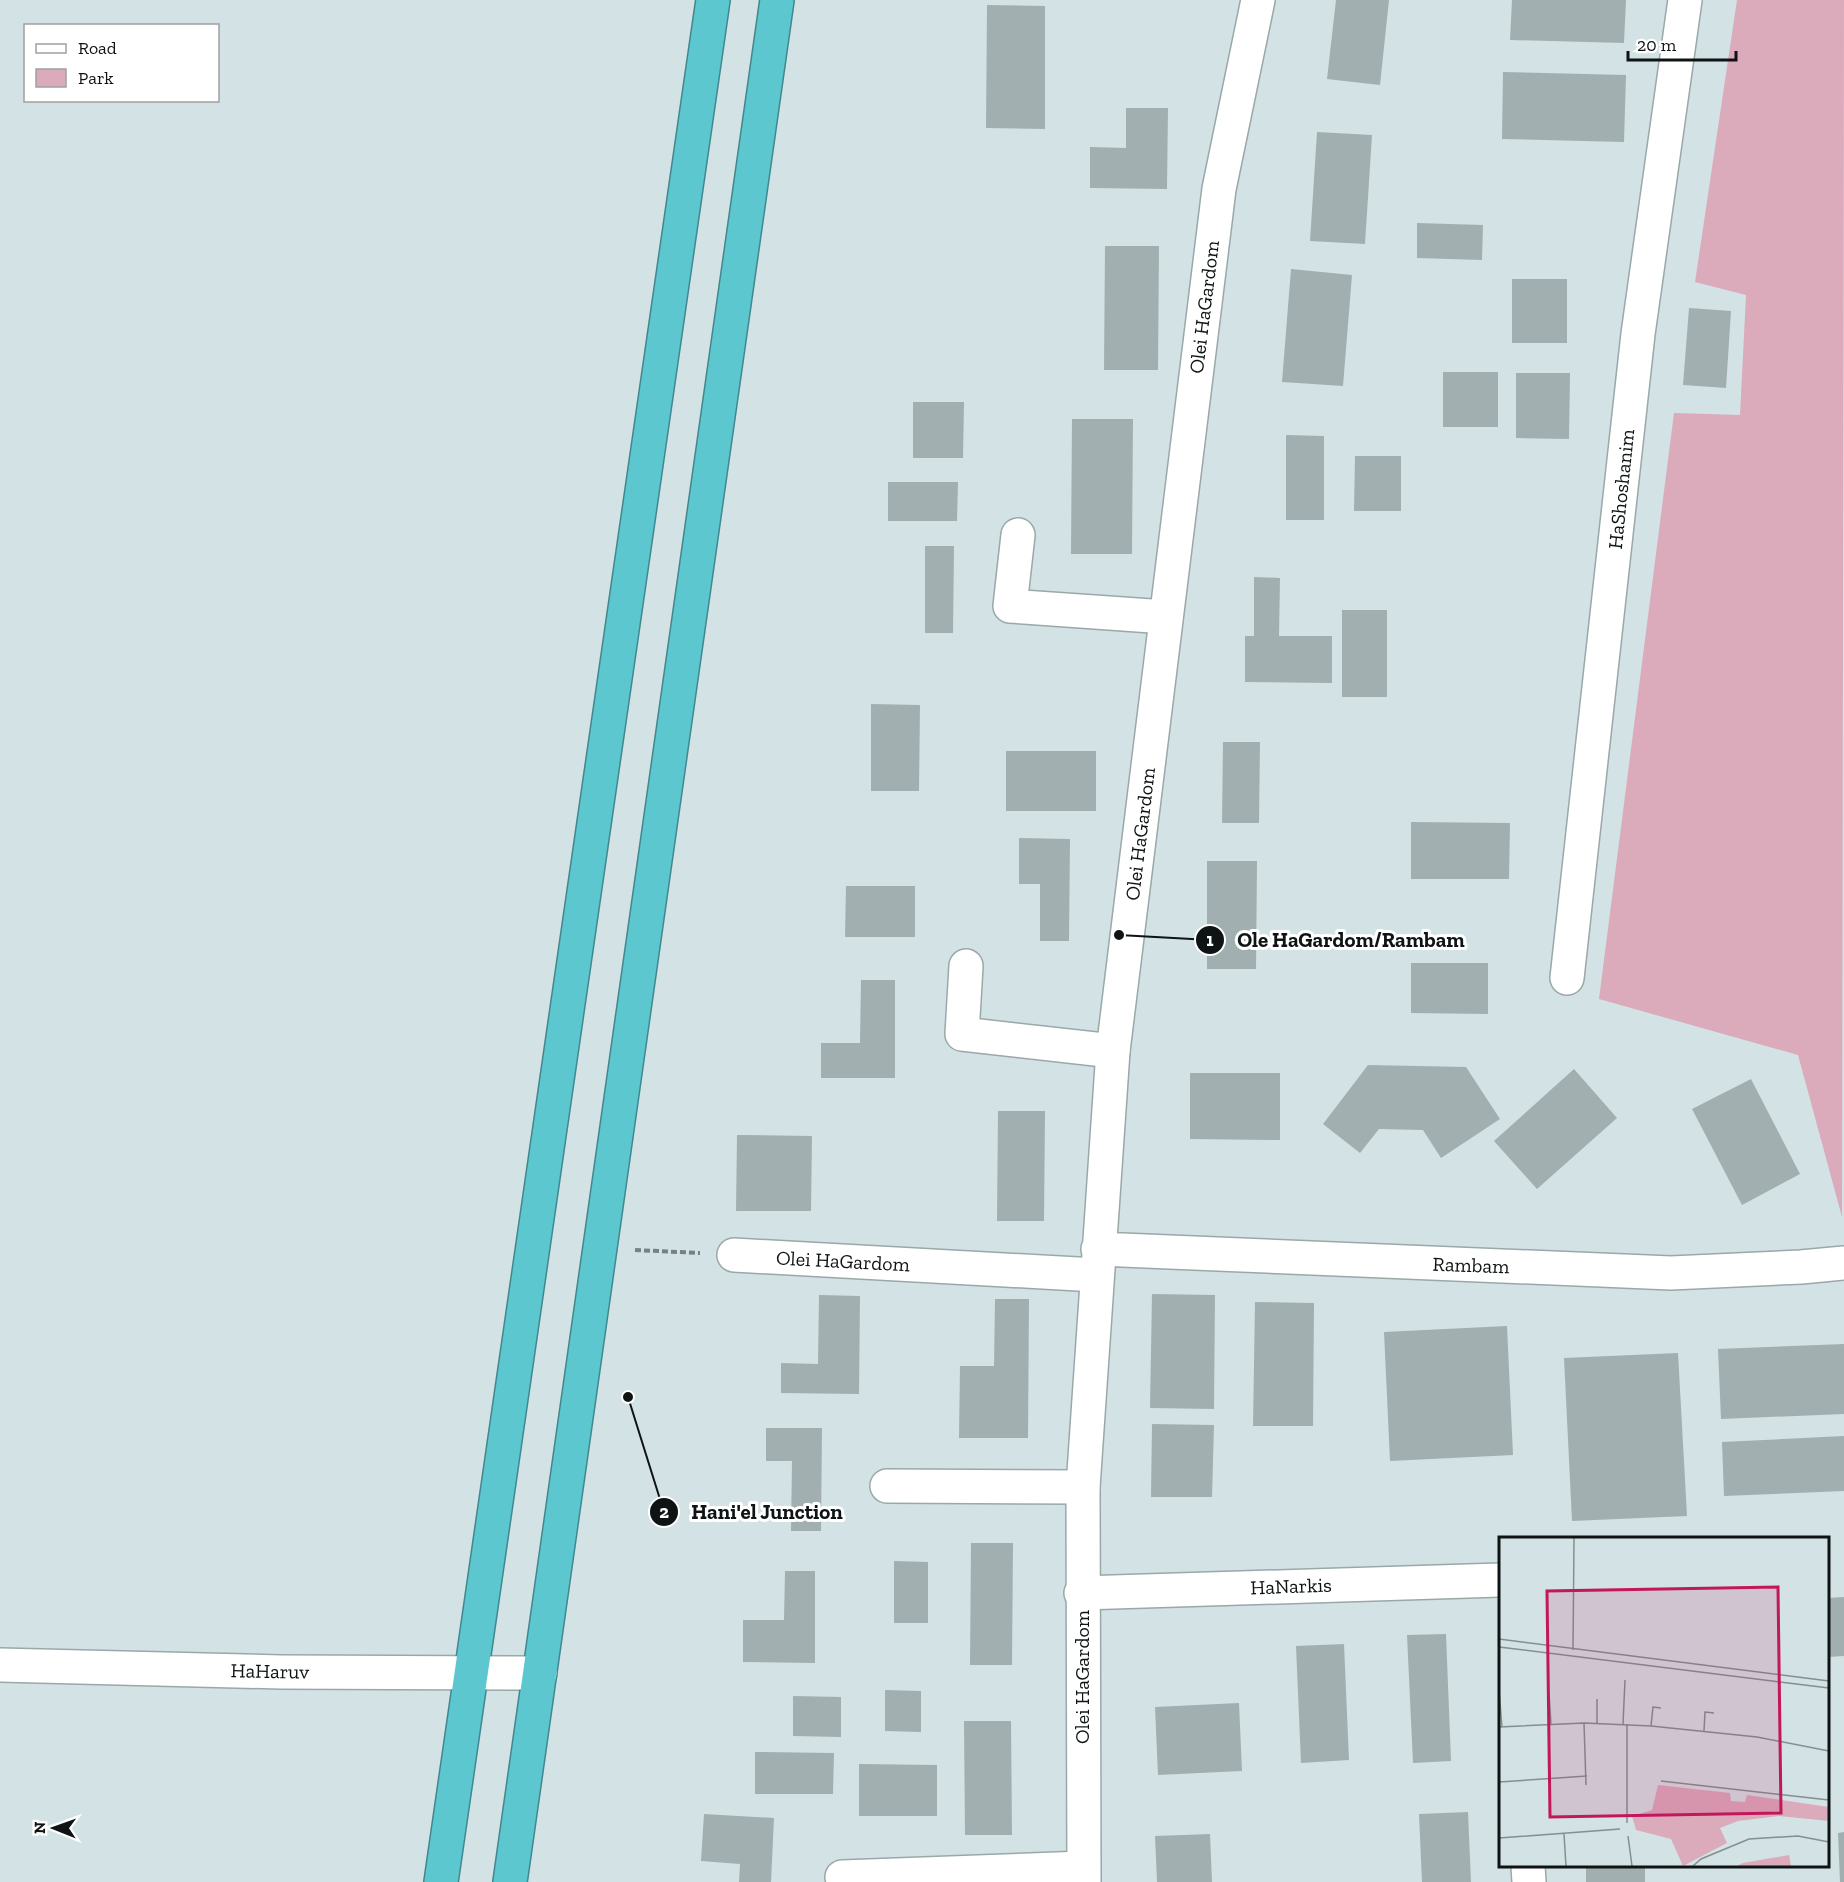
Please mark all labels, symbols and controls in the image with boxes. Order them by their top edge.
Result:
legend [24,24,219,102]
scale bar [1628,24,1736,62]
text: 20 m [1637,34,1677,56]
text: Road [78,37,117,59]
text: Park [78,67,114,89]
street label: Olei HaGardom [1184,238,1224,375]
street label: HaShoshanim [1603,427,1639,550]
street label: Olei HaGardom [1120,765,1160,902]
callout: Ole HaGardom/Rambam [1195,921,1476,960]
text: Ole HaGardom/Rambam [1237,927,1465,952]
text: 1 [1206,929,1214,951]
street label: Olei HaGardom [776,1246,911,1277]
street label: Rambam [1432,1252,1511,1278]
callout: Hani'el Junction [649,1492,855,1531]
text: Hani'el Junction [691,1499,843,1524]
text: 2 [659,1501,669,1523]
inset map [1499,1537,1829,1867]
street label: HaNarkis [1250,1573,1332,1599]
street label: Olei HaGardom [1070,1609,1094,1744]
street label: HaHaruv [230,1658,310,1684]
north arrow [24,1798,84,1858]
text: N [30,1821,49,1834]

